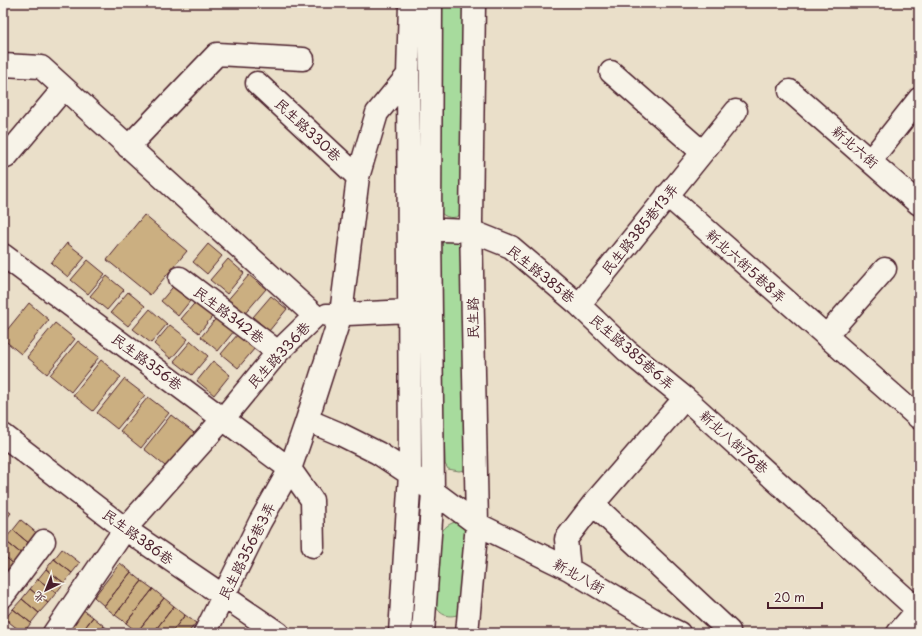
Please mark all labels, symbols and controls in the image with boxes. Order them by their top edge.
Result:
street label: 民生路330巷 [270,93,347,167]
street label: 新北六街 [827,120,883,173]
street label: 民生路385巷13弄 [596,179,683,279]
street label: 新北六街5巷8弄 [701,224,791,307]
street label: 民生路385巷 [503,239,581,308]
street label: 民生路342巷 [190,281,270,349]
street label: 民生路 [462,297,483,339]
street label: 民生路385巷6弄 [585,309,679,394]
street label: 民生路336巷 [242,316,316,393]
street label: 民生路356巷 [108,328,188,396]
street label: 新北八街76巷 [695,405,774,479]
street label: 民生路356巷3弄 [213,498,280,603]
street label: 民生路386巷 [98,504,179,570]
street label: 新北八街 [550,553,609,598]
north arrow [26,570,66,610]
scale bar [768,584,822,610]
text: 北 [29,588,49,608]
text: 20 m [774,588,805,606]

